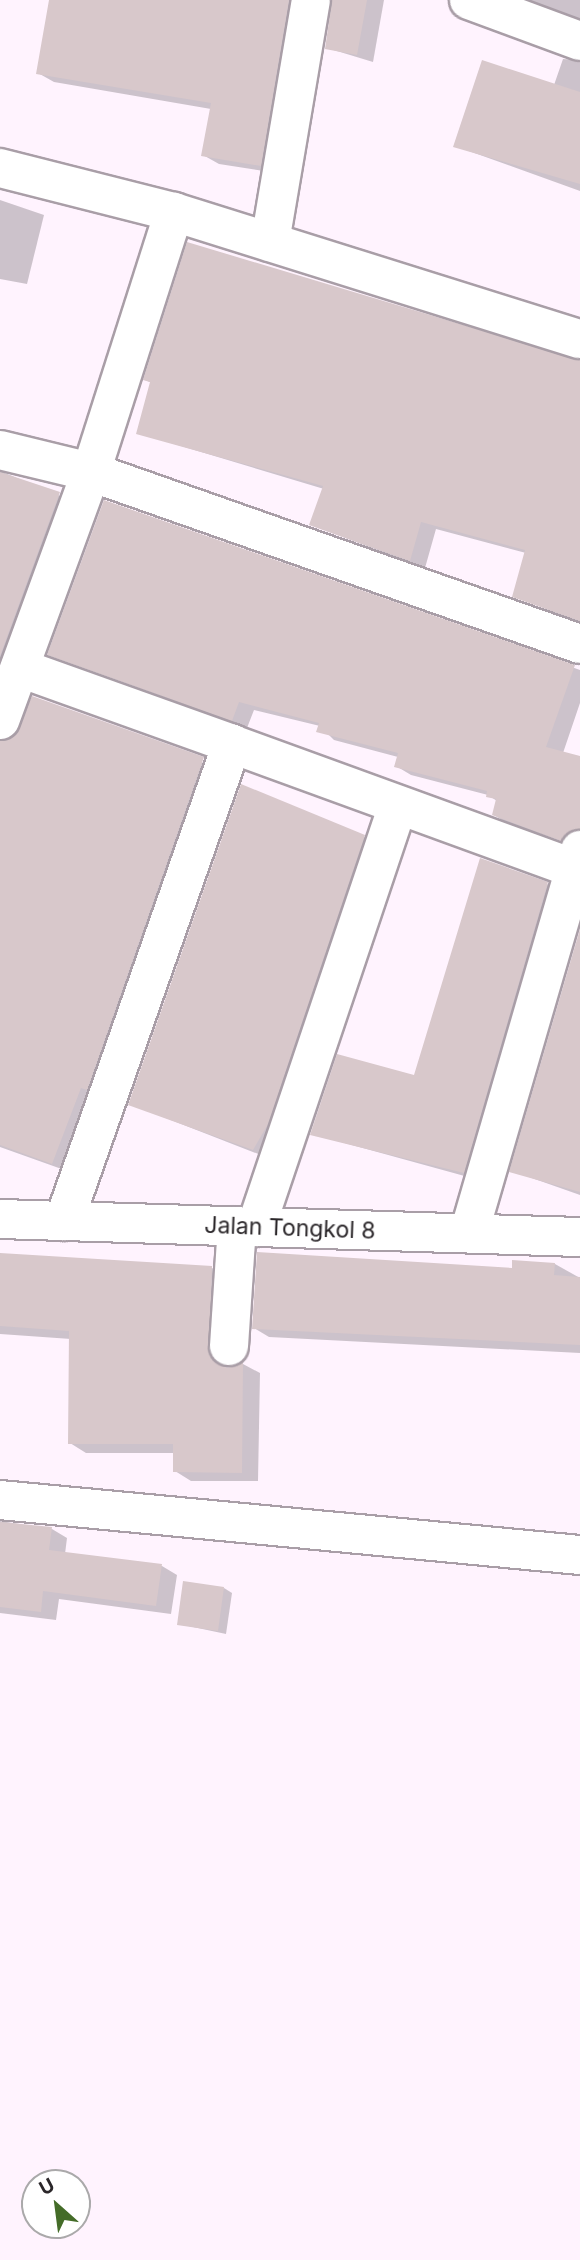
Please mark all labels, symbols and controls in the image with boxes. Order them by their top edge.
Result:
street label: Jalan Tongkol 8 [204,1211,376,1245]
north arrow [21,2169,91,2239]
text: U [35,2173,58,2200]

